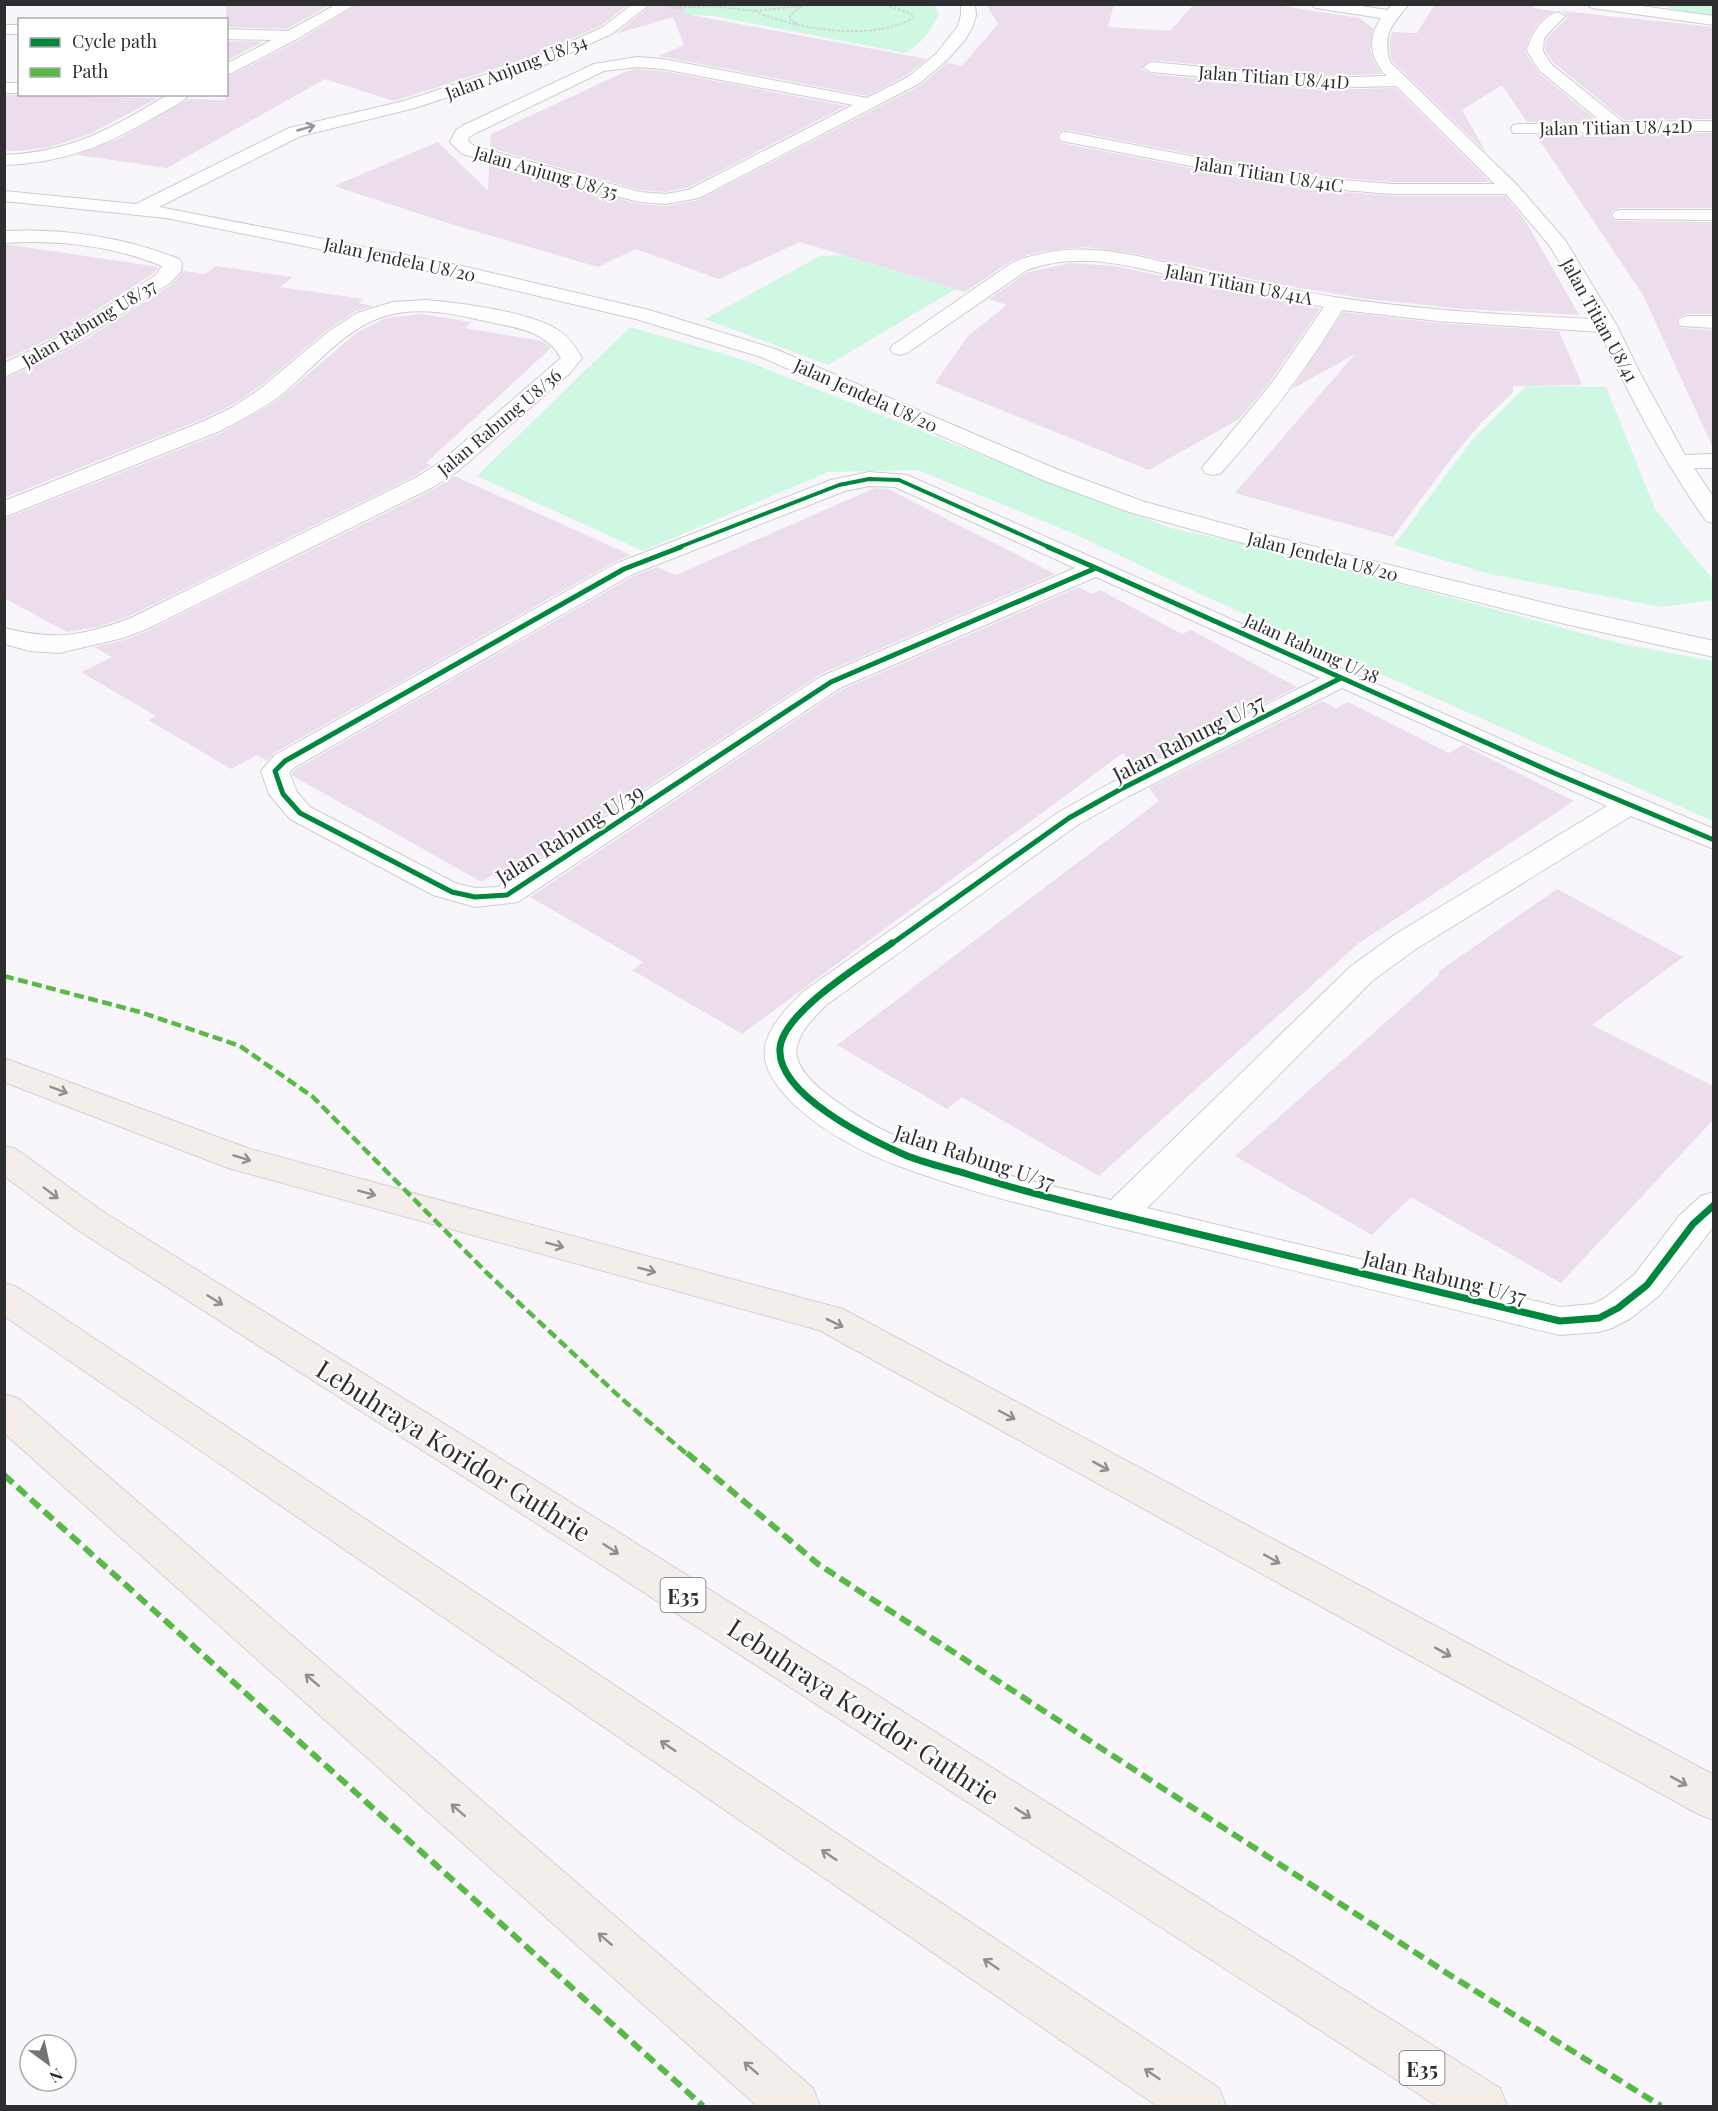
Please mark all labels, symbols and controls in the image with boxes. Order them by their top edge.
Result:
legend [18,18,228,96]
text: Cycle path [72,29,157,53]
street label: Jalan Anjung U8/34 [441,29,590,105]
text: Path [72,59,109,83]
street label: Jalan Titian U8/41D [1197,60,1350,94]
street label: Jalan Titian U8/42D [1538,114,1693,140]
one-way arrow [297,122,316,133]
street label: Jalan Anjung U8/35 [470,140,621,204]
street label: Jalan Titian U8/41C [1192,150,1345,198]
street label: Jalan Jendela U8/20 [321,231,478,287]
street label: Jalan Titian U8/41 [1555,253,1644,387]
street label: Jalan Titian U8/41A [1162,258,1315,310]
street label: Jalan Rabung U8/37 [16,273,161,373]
street label: Jalan Jendela U8/20 [790,352,941,437]
street label: Jalan Rabung U8/36 [431,363,566,482]
street label: Jalan Jendela U8/20 [1244,525,1401,586]
street label: Jalan Rabung U/38 [1240,607,1383,689]
street label: Jalan Rabung U/37 [1106,686,1269,788]
street label: Jalan Rabung U/39 [489,776,648,890]
one-way arrow [49,1085,68,1096]
street label: Jalan Rabung U/37 [890,1117,1059,1195]
one-way arrow [232,1154,251,1165]
one-way arrow [43,1187,59,1199]
one-way arrow [357,1188,376,1199]
one-way arrow [545,1239,564,1251]
street label: Jalan Rabung U/37 [1360,1242,1530,1310]
one-way arrow [638,1264,657,1276]
one-way arrow [206,1294,223,1306]
one-way arrow [826,1317,844,1329]
street label: Lebuhraya Koridor Guthrie [310,1351,598,1549]
one-way arrow [997,1410,1015,1421]
one-way arrow [1091,1461,1109,1472]
one-way arrow [602,1543,619,1555]
one-way arrow [1263,1553,1280,1565]
road number: E35 [660,1578,706,1612]
street label: Lebuhraya Koridor Guthrie [721,1610,1007,1812]
one-way arrow [1434,1647,1452,1658]
one-way arrow [304,1674,320,1687]
one-way arrow [660,1740,676,1752]
one-way arrow [1670,1776,1688,1787]
one-way arrow [451,1803,466,1817]
one-way arrow [1014,1806,1031,1819]
one-way arrow [822,1849,838,1861]
one-way arrow [597,1932,612,1946]
one-way arrow [983,1958,999,1970]
north arrow [18,2033,78,2093]
road number: E35 [1400,2051,1444,2085]
one-way arrow [744,2061,759,2075]
text: N [46,2064,67,2088]
one-way arrow [1144,2068,1161,2080]

